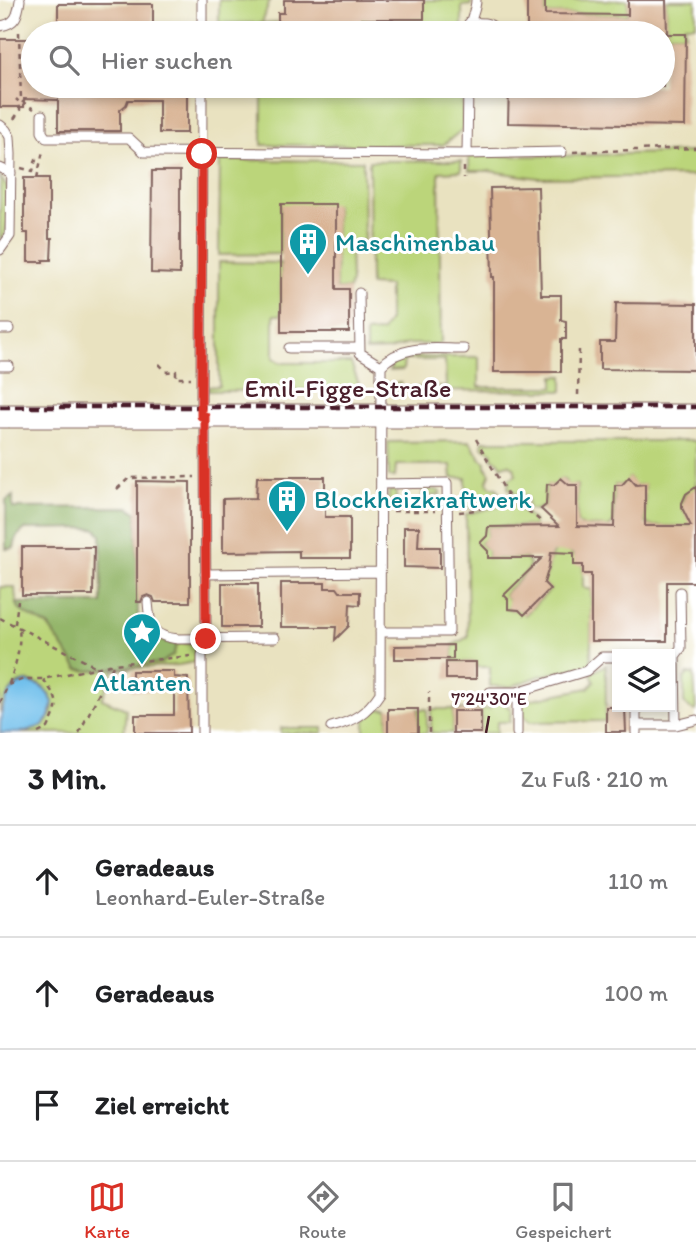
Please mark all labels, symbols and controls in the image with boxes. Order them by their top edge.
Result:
search box [21,21,675,98]
icon: search [45,41,83,79]
text: Hier suchen [101,44,233,76]
route start [186,138,217,169]
building icon: Maschinenbau [287,221,329,276]
place label: Maschinenbau [335,226,495,258]
street label: Emil-Figge-Straße [245,372,451,404]
building icon: Blockheizkraftwerk [266,478,308,533]
place label: Blockheizkraftwerk [314,483,532,515]
place icon: Atlanten [121,611,163,666]
route end [190,623,221,654]
map controls [612,649,675,712]
button: layers [612,649,675,712]
place label: Atlanten [93,666,191,698]
text: 7°24'30"E [451,688,527,710]
text: 3 Min. [28,760,107,797]
text: Zu Fuß · 210 m [521,765,668,793]
text: Geradeaus [95,851,214,883]
icon: ahead [28,862,66,900]
text: 110 m [608,867,668,895]
text: Leonhard-Euler-Straße [95,883,325,911]
icon: ahead [28,974,66,1012]
text: Geradeaus [95,977,214,1009]
text: 100 m [604,979,668,1007]
icon: arrive [28,1086,66,1124]
text: Ziel erreicht [95,1089,229,1121]
tab: Karte [84,1178,130,1243]
tab: Route [299,1178,347,1243]
tab: Gespeichert [515,1178,612,1243]

